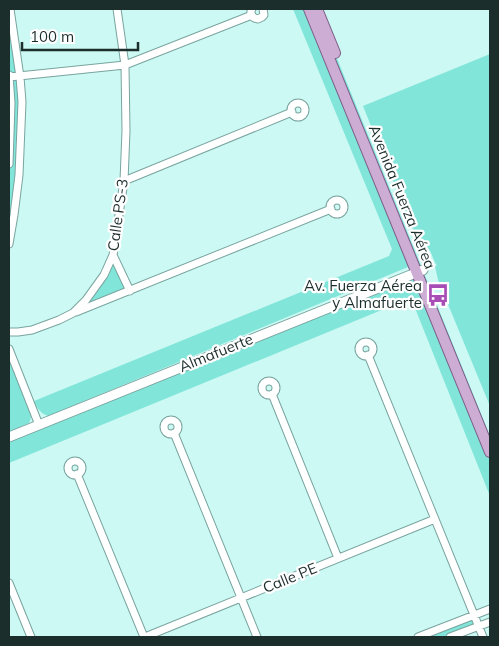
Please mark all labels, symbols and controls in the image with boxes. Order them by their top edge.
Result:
scale bar [22,20,139,52]
text: 100 m [30,27,74,46]
street label: Avenida Fuerza Aérea [365,122,440,272]
street label: Calle PS-3 [103,178,132,252]
place label: Av. Fuerza Aérea y Almafuerte [304,276,422,312]
bus stop icon: Av. Fuerza Aérea y Almafuerte [425,282,451,308]
street label: Almafuerte [176,329,255,376]
street label: Calle PE [260,558,320,597]

